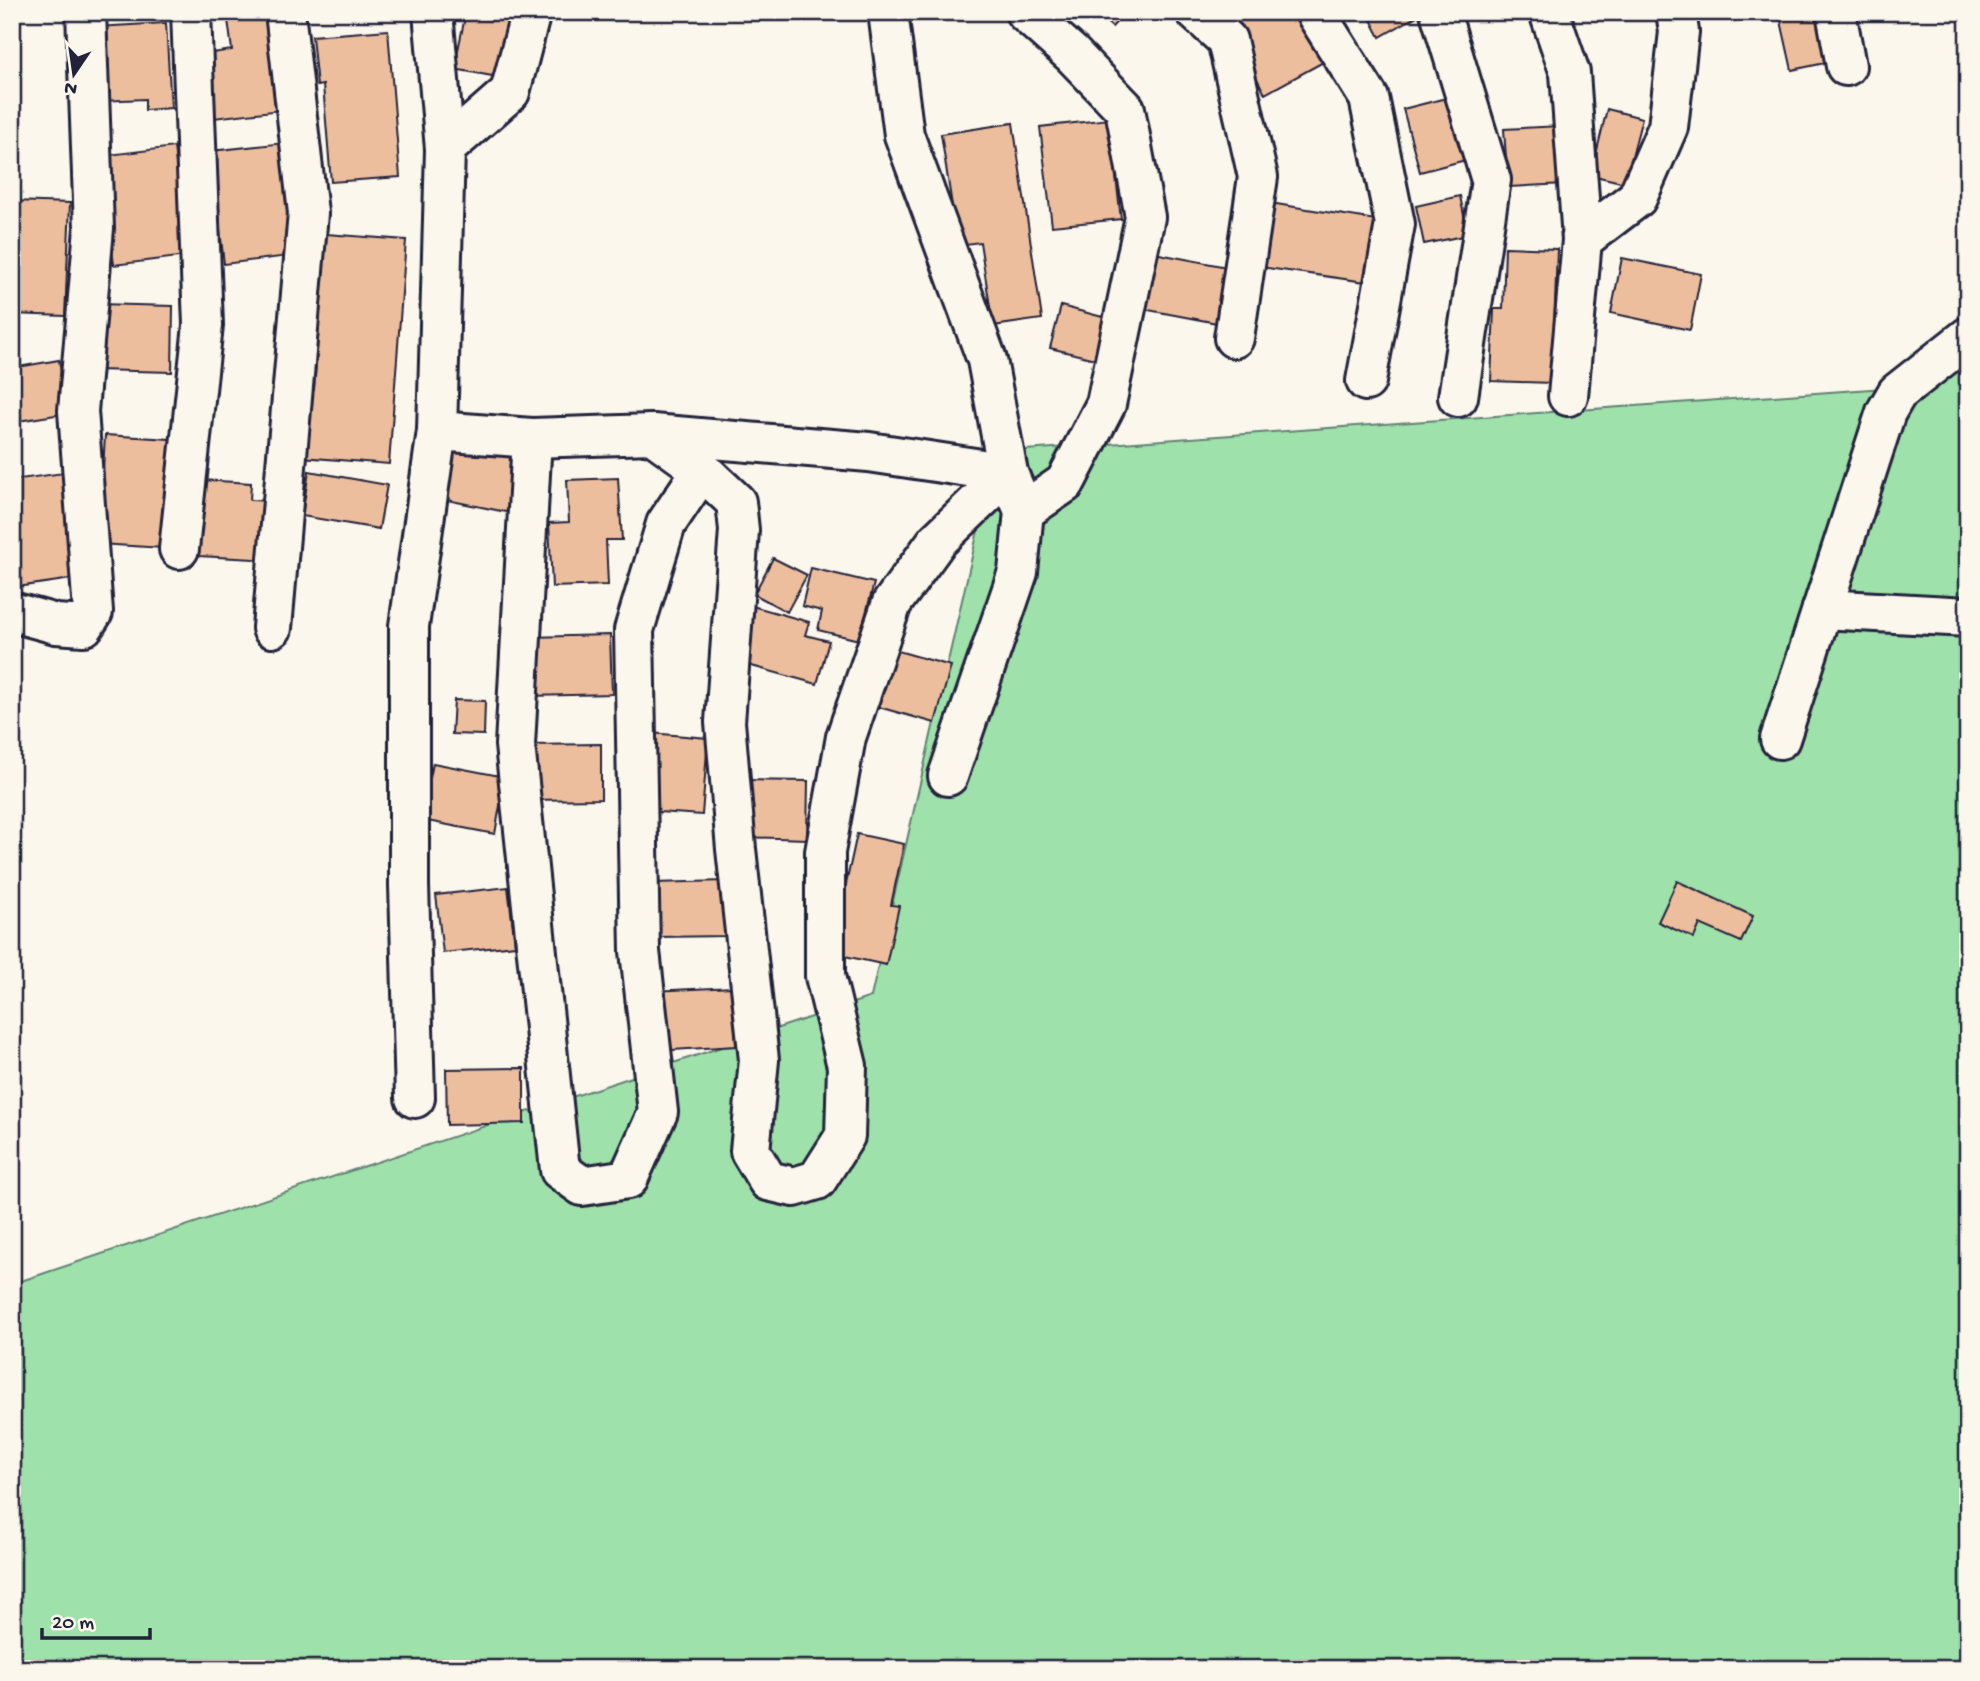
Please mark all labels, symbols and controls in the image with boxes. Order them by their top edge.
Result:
north arrow [38,38,108,108]
text: N [62,75,80,100]
scale bar [42,1597,150,1641]
text: 20 m [52,1612,94,1637]

